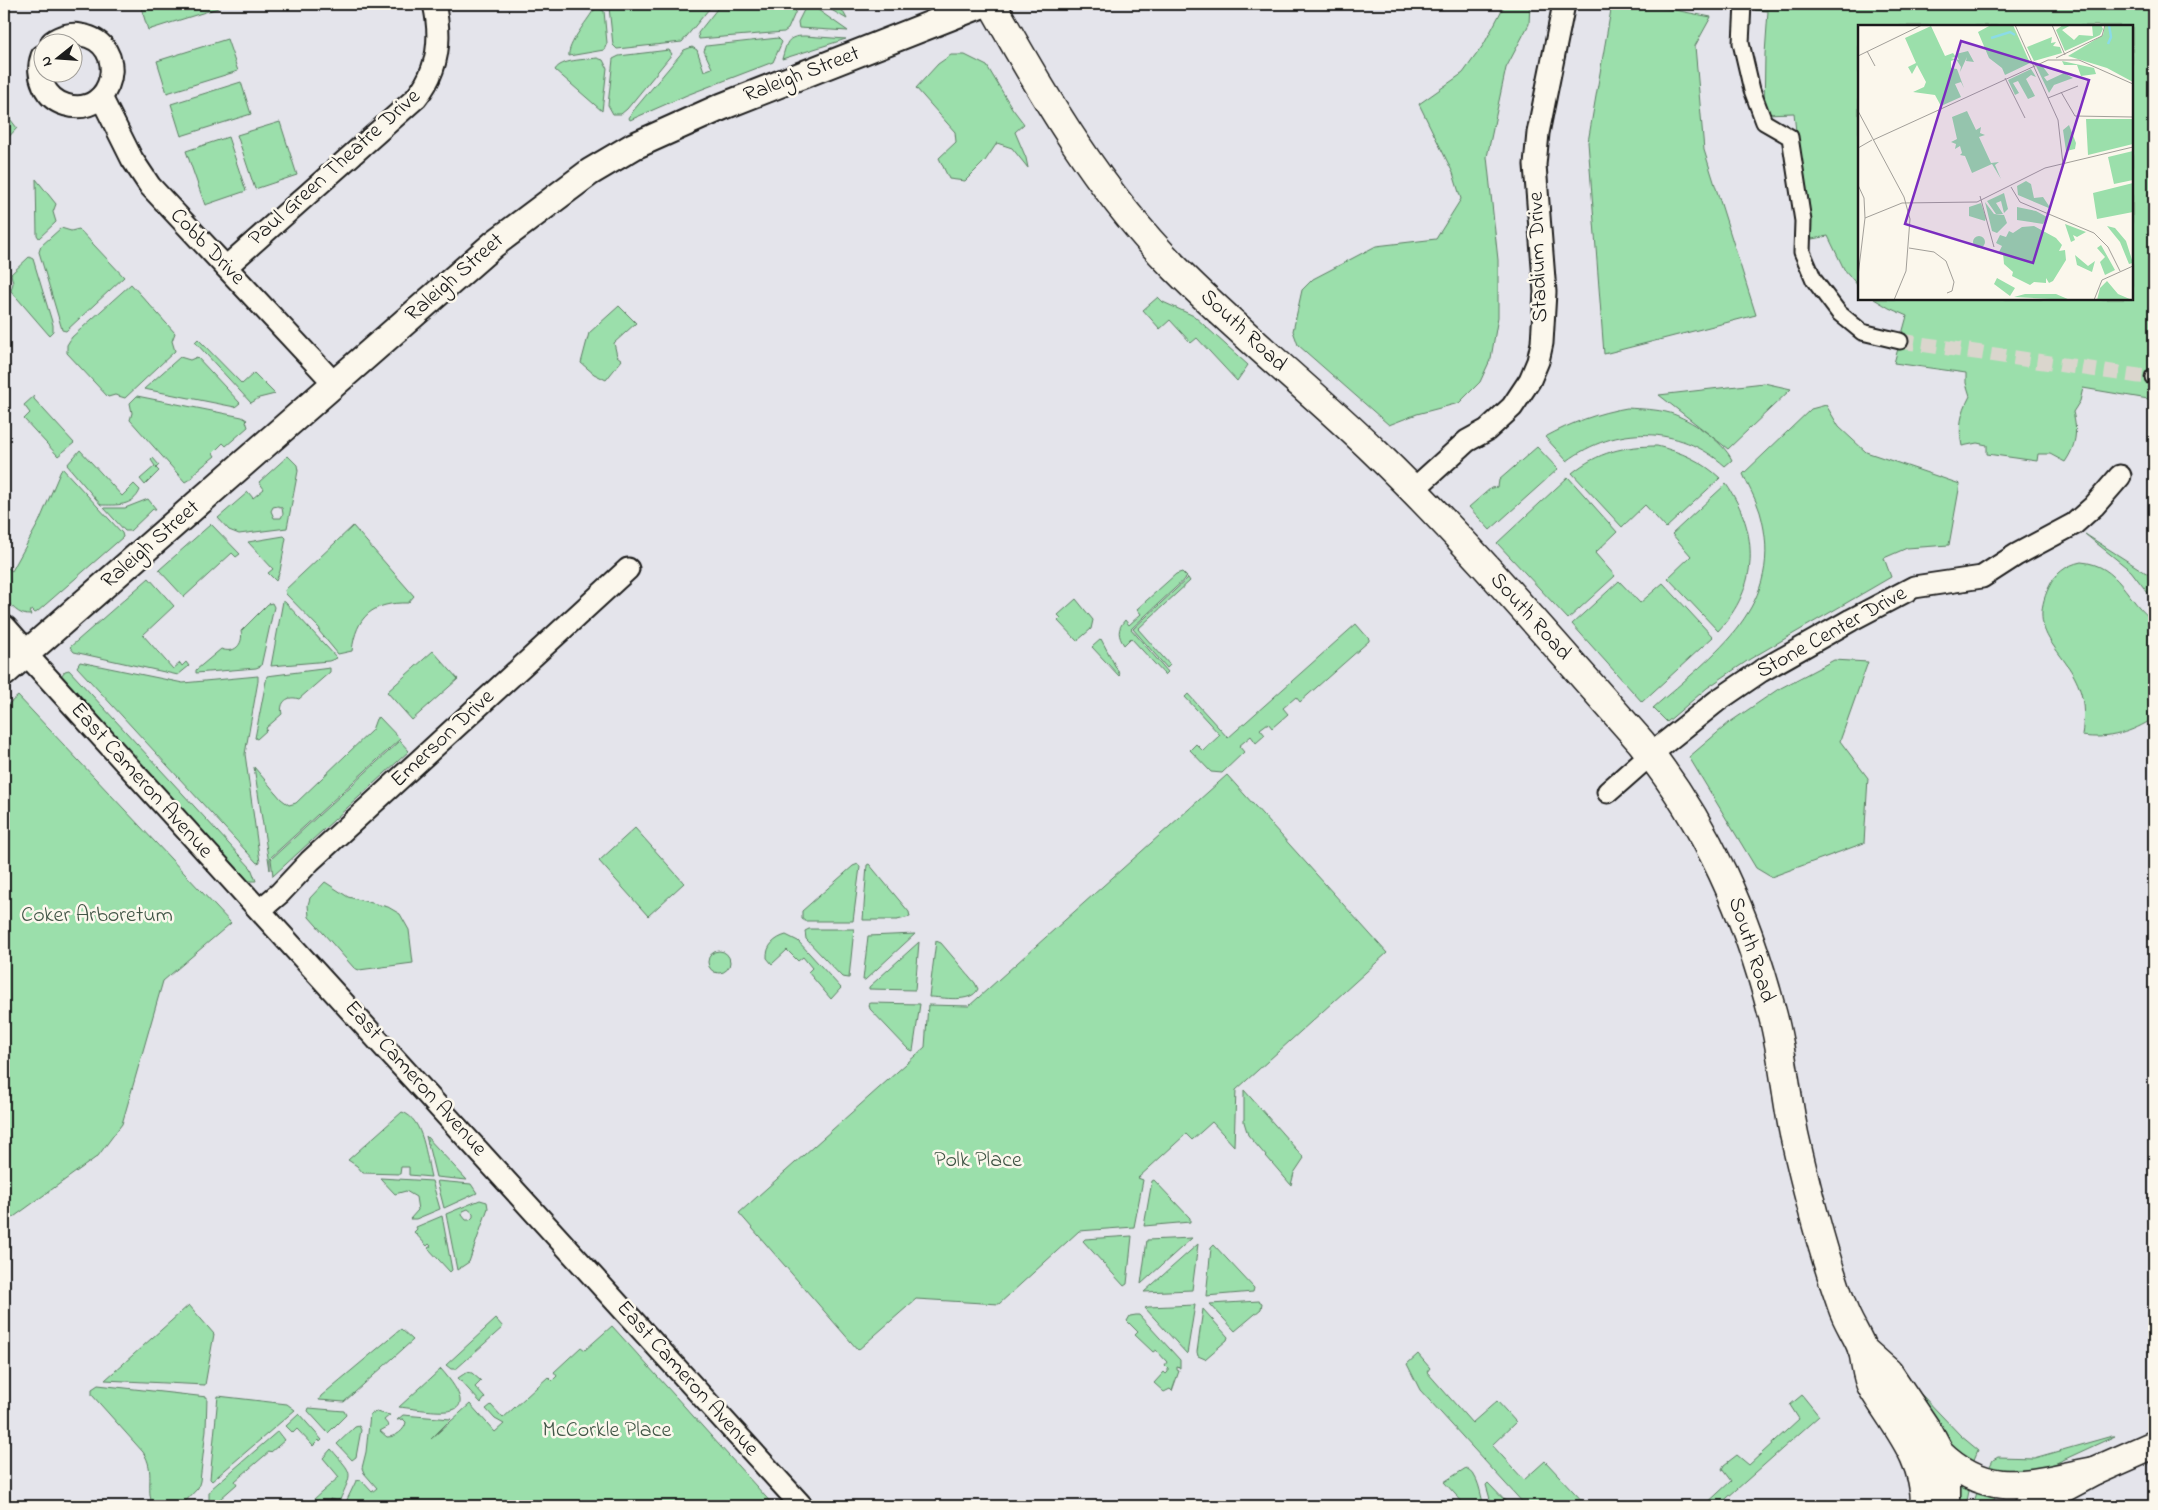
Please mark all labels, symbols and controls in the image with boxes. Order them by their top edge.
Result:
inset map [1858,25,2133,300]
north arrow [32,32,82,82]
street label: Raleigh Street [739,38,866,113]
text: N [36,54,58,69]
street label: Paul Green Theatre Drive [242,82,428,254]
street label: Stadium Drive [1521,191,1557,323]
street label: Cobb Drive [162,201,252,293]
street label: Raleigh Street [398,226,513,331]
street label: South Road [1192,282,1294,380]
street label: Raleigh Street [94,493,209,598]
street label: South Road [1482,566,1578,668]
street label: Stone Center Drive [1751,578,1913,688]
street label: Emerson Drive [384,682,502,796]
street label: East Cameron Avenue [62,696,220,866]
street label: South Road [1719,893,1783,1007]
park label: Coker Arboretum [21,900,173,932]
street label: East Cameron Avenue [336,994,494,1164]
park label: Polk Place [934,1145,1022,1177]
street label: East Cameron Avenue [608,1294,766,1464]
park label: McCorkle Place [543,1415,672,1447]

